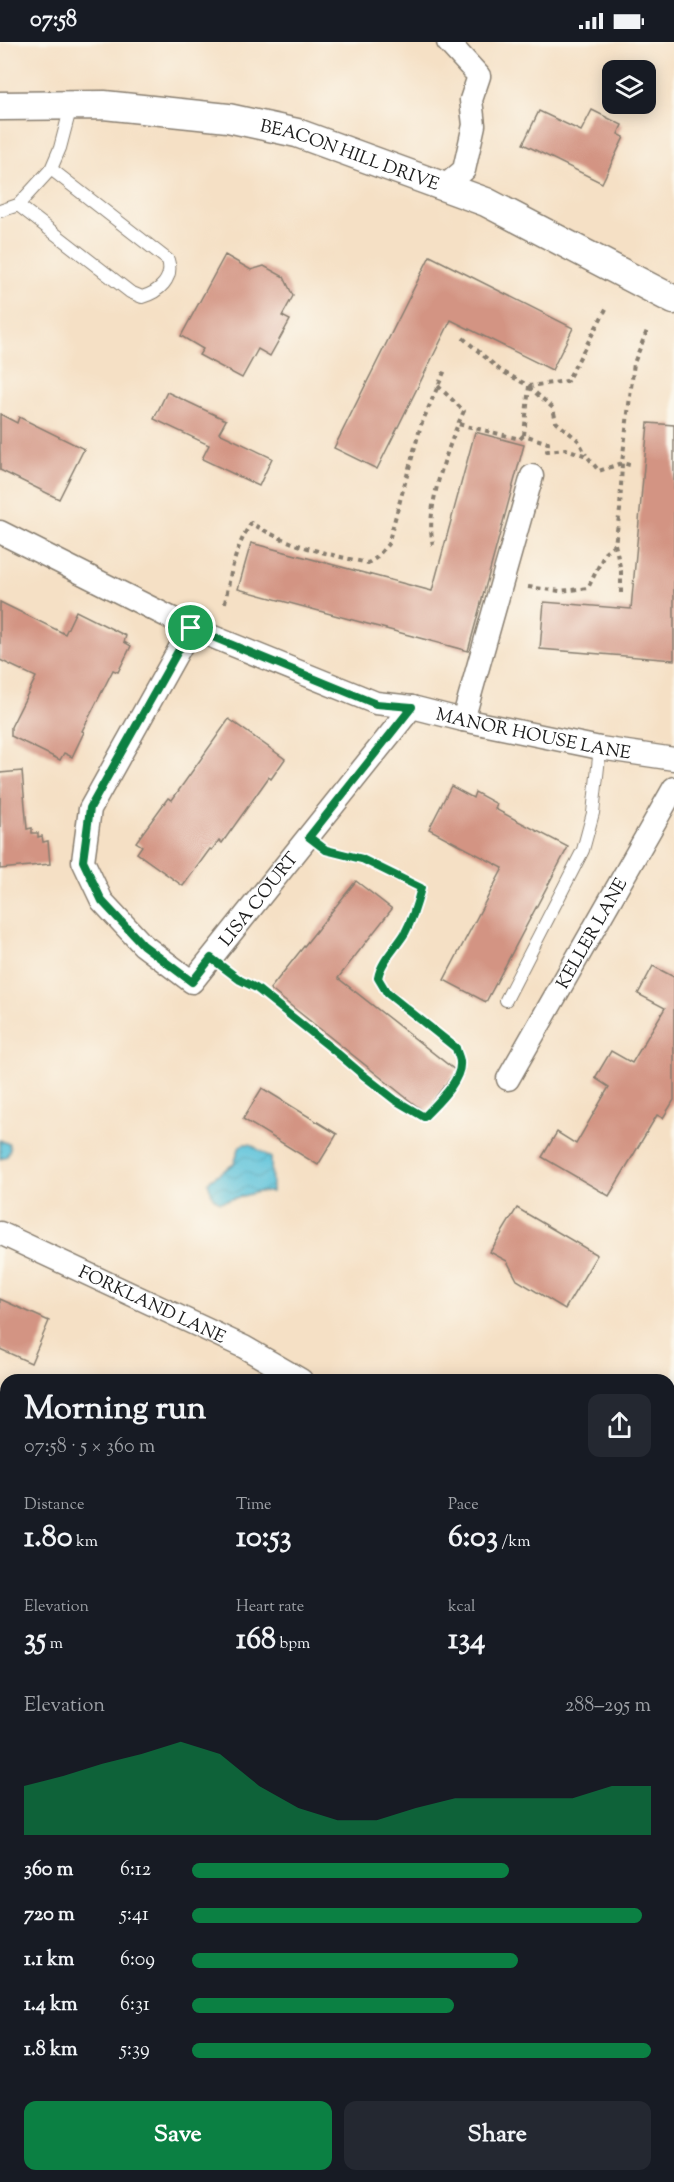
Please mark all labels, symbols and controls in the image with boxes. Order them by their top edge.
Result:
text: 07:58 [30,5,77,37]
map controls [602,60,656,114]
button: layers [602,60,656,114]
street label: BEACON HILL DRIVE [257,114,442,199]
pin [165,602,216,653]
icon: arrive [174,611,207,644]
street label: MANOR HOUSE LANE [433,703,632,767]
street label: LISA COURT [214,847,306,953]
street label: KELLER LANE [551,874,635,994]
street label: FORKLAND LANE [73,1260,229,1352]
text: Morning run [24,1386,206,1434]
button: share [588,1394,651,1457]
text: 07:58 · 5 × 360 m [24,1433,155,1462]
text: Distance [24,1494,84,1517]
text: Time [236,1494,272,1517]
text: Pace [448,1494,479,1517]
text: 1.80 [24,1517,73,1560]
text: 10:53 [236,1517,292,1560]
text: 6:03 [448,1517,498,1560]
text: km [73,1531,98,1554]
text: /km [498,1531,530,1554]
text: Elevation [24,1596,89,1619]
text: Heart rate [236,1596,304,1619]
text: kcal [448,1596,476,1619]
text: 35 [24,1619,46,1662]
text: 168 [236,1619,276,1662]
text: 134 [448,1619,485,1662]
text: m [46,1633,63,1656]
text: bpm [276,1633,310,1656]
text: Elevation [24,1692,105,1721]
text: 288–295 m [565,1692,651,1721]
text: 360 m [24,1856,73,1885]
text: 6:12 [120,1856,151,1885]
text: 720 m [24,1901,75,1930]
text: 5:41 [120,1901,149,1930]
text: 1.1 km [24,1946,74,1975]
text: 6:09 [120,1946,155,1975]
text: 1.4 km [24,1991,78,2020]
text: 6:31 [120,1991,150,2020]
text: 1.8 km [24,2036,78,2065]
text: 5:39 [120,2036,150,2065]
button: Save [24,2101,332,2170]
button: Share [344,2101,651,2170]

